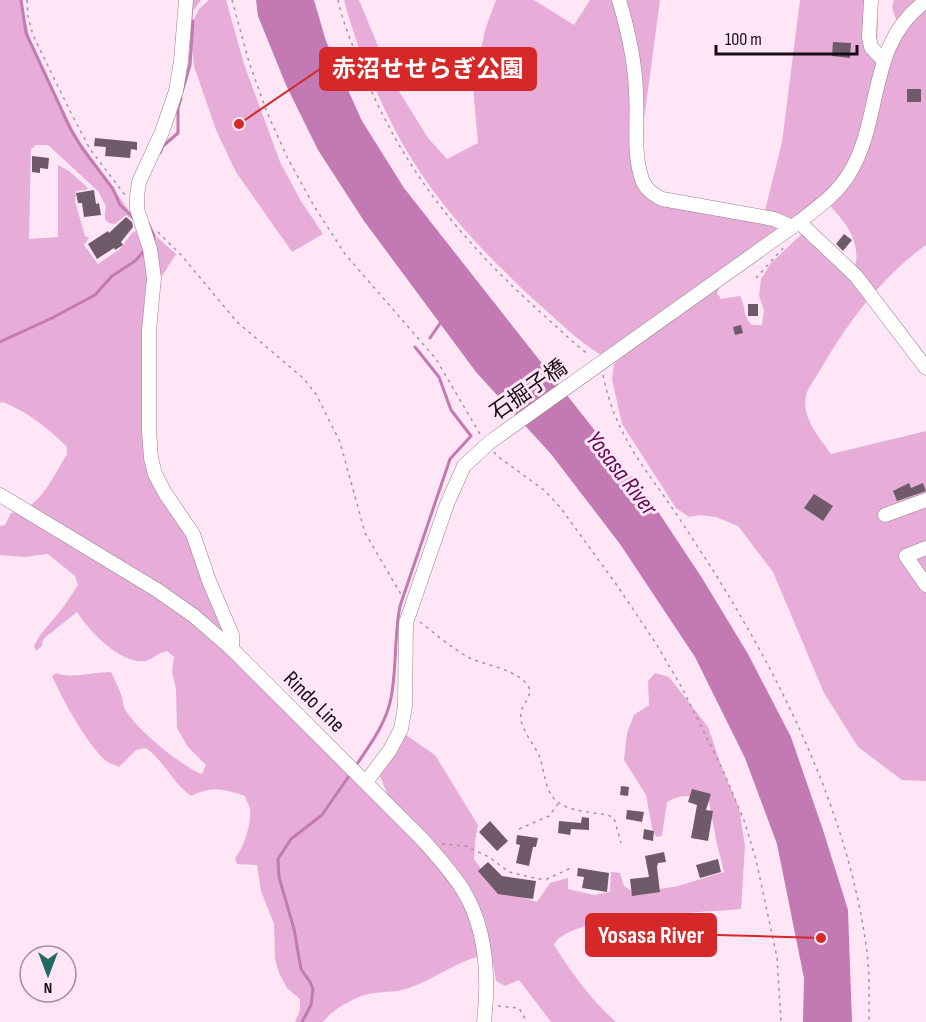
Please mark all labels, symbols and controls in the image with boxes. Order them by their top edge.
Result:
scale bar [716,18,857,56]
text: 100 m [725,29,762,50]
callout: 赤沼せせらぎ公園 [320,48,536,90]
text: 赤沼せせらぎ公園 [332,55,524,84]
street label: 石掘子橋 [485,354,573,427]
water label: Yosasa River [580,426,664,522]
street label: Rindo Line [278,666,350,738]
callout: Yosasa River [586,914,716,956]
text: Yosasa River [598,921,705,950]
north arrow [18,944,78,1004]
text: N [44,978,52,997]

